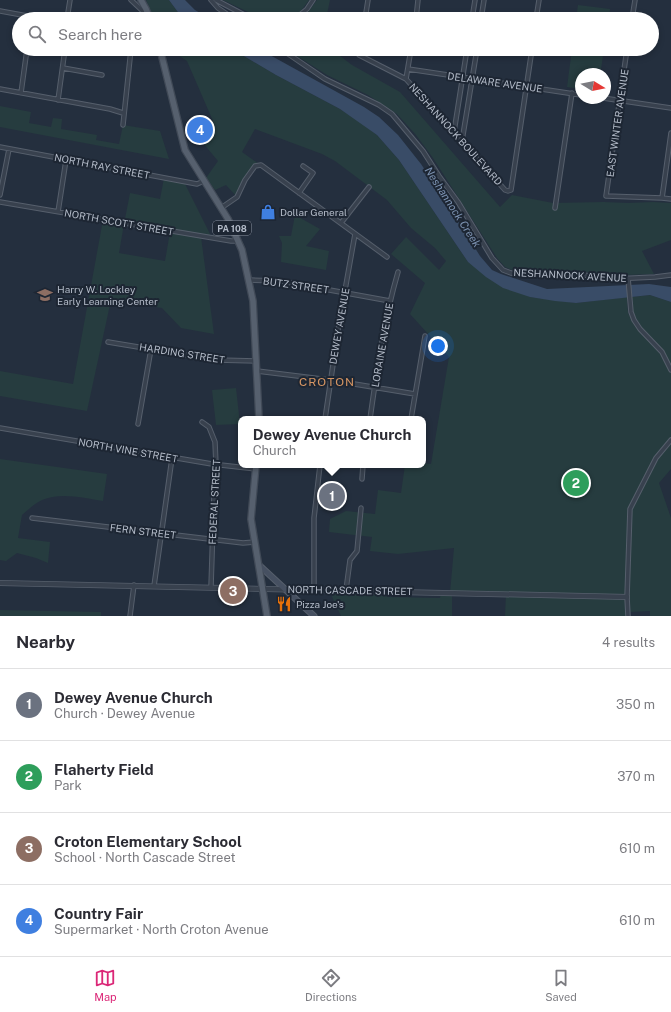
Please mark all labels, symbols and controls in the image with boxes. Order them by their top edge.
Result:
search box [12,12,659,56]
icon: search [26,23,48,45]
text: Search here [58,26,142,43]
north arrow [575,68,611,104]
street label: EAST WINTER AVENUE [603,68,631,178]
street label: DELAWARE AVENUE [447,69,543,95]
street label: NESHANNOCK BOULEVARD [407,81,505,187]
pin: 4 [187,115,213,145]
street label: NORTH RAY STREET [53,151,151,181]
water label: Neshannock Creek [423,165,483,249]
shop icon: Dollar General [259,203,277,221]
street label: NORTH SCOTT STREET [63,206,175,238]
place label: Dollar General [280,206,347,218]
road number: PA 108 [213,221,251,235]
street label: NESHANNOCK AVENUE [513,266,627,284]
street label: BUTZ STREET [262,274,330,296]
place label: Harry W. Lockley Early Learning Center [57,283,158,307]
school or university icon: Harry W. Lockley Early Learning Center [36,286,54,304]
street label: DEWEY AVENUE [326,287,352,365]
street label: LORAINE AVENUE [369,302,395,388]
your location [428,336,448,356]
street label: HARDING STREET [138,340,226,366]
district label: CROTON [299,375,355,389]
popup [238,416,426,468]
text: Dewey Avenue Church [253,426,411,443]
street label: NORTH VINE STREET [77,435,179,465]
text: Church [253,443,296,458]
street label: FEDERAL STREET [206,459,222,545]
pin: 2 [563,468,589,498]
pin: 1 [319,481,345,511]
street label: FERN STREET [109,521,177,541]
pin: 3 [220,576,246,606]
street label: NORTH CASCADE STREET [287,583,413,597]
restaurant icon: Pizza Joe's [275,595,293,613]
place label: Pizza Joe's [296,598,344,610]
text: Nearby [16,632,75,652]
text: 4 results [602,635,655,650]
text: Dewey Avenue Church [54,689,213,706]
text: 1 [26,697,32,712]
text: 350 m [616,697,655,712]
text: Church · Dewey Avenue [54,706,195,721]
text: Flaherty Field [54,761,154,778]
text: 2 [25,769,33,784]
text: 370 m [617,769,655,784]
text: Park [54,778,82,793]
text: Croton Elementary School [54,833,242,850]
text: 3 [25,841,33,856]
text: 610 m [619,841,655,856]
text: School · North Cascade Street [54,850,236,865]
text: Country Fair [54,905,143,922]
text: 4 [25,913,33,928]
text: 610 m [619,913,655,928]
text: Supermarket · North Croton Avenue [54,922,269,937]
tab: Map [94,967,117,1003]
tab: Directions [305,967,357,1003]
tab: Saved [545,967,577,1003]

